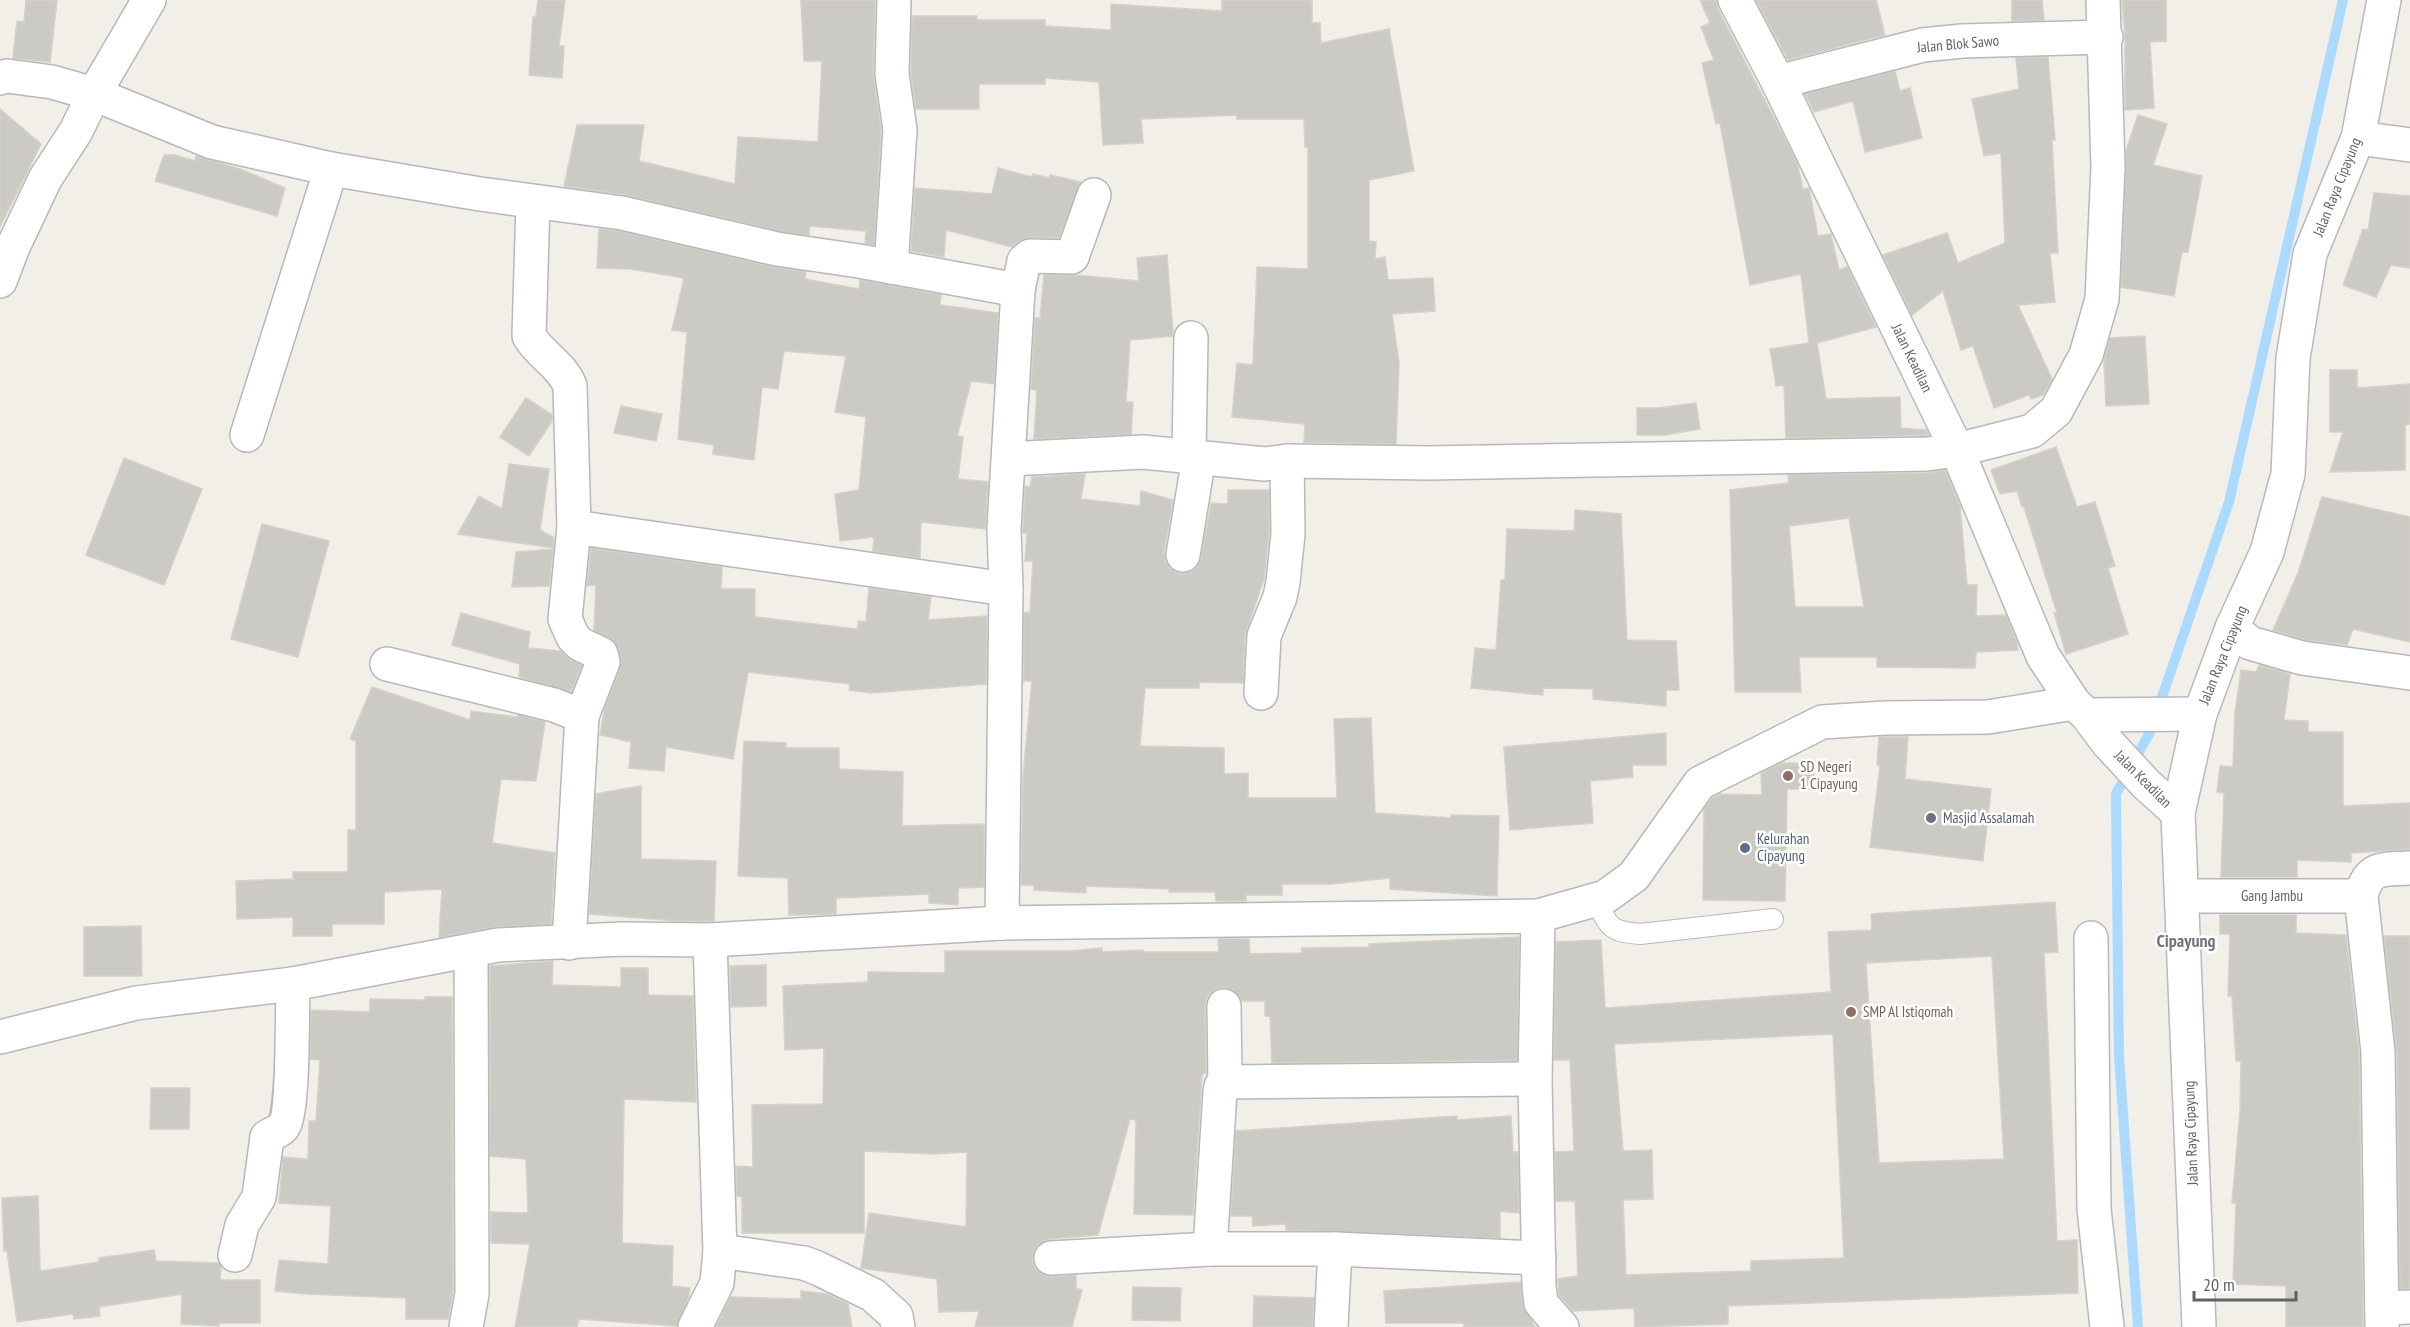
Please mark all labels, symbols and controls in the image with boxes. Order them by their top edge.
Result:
street label: Jalan Blok Sawo [1915,30,2000,57]
street label: Jalan Raya Cipayung [2308,135,2365,240]
street label: Jalan Keadilan [1887,320,1937,395]
street label: Jalan Raya Cipayung [2194,603,2251,708]
street label: Jalan Keadilan [2110,745,2176,811]
place label: SD Negeri 1 Cipayung [1800,757,1858,793]
marker: SD Negeri 1 Cipayung [1781,769,1795,783]
place label: Masjid Assalamah [1943,808,2034,827]
marker: Masjid Assalamah [1924,811,1938,825]
place label: Kelurahan Cipayung [1757,829,1809,865]
marker: Kelurahan Cipayung [1738,841,1752,855]
street label: Gang Jambu [2241,886,2303,905]
district label: Cipayung [2156,929,2216,952]
place label: SMP Al Istiqomah [1863,1002,1953,1021]
marker: SMP Al Istiqomah [1844,1005,1858,1019]
street label: Jalan Raya Cipayung [2179,1080,2202,1187]
scale bar [2194,1264,2296,1302]
text: 20 m [2203,1273,2235,1296]

